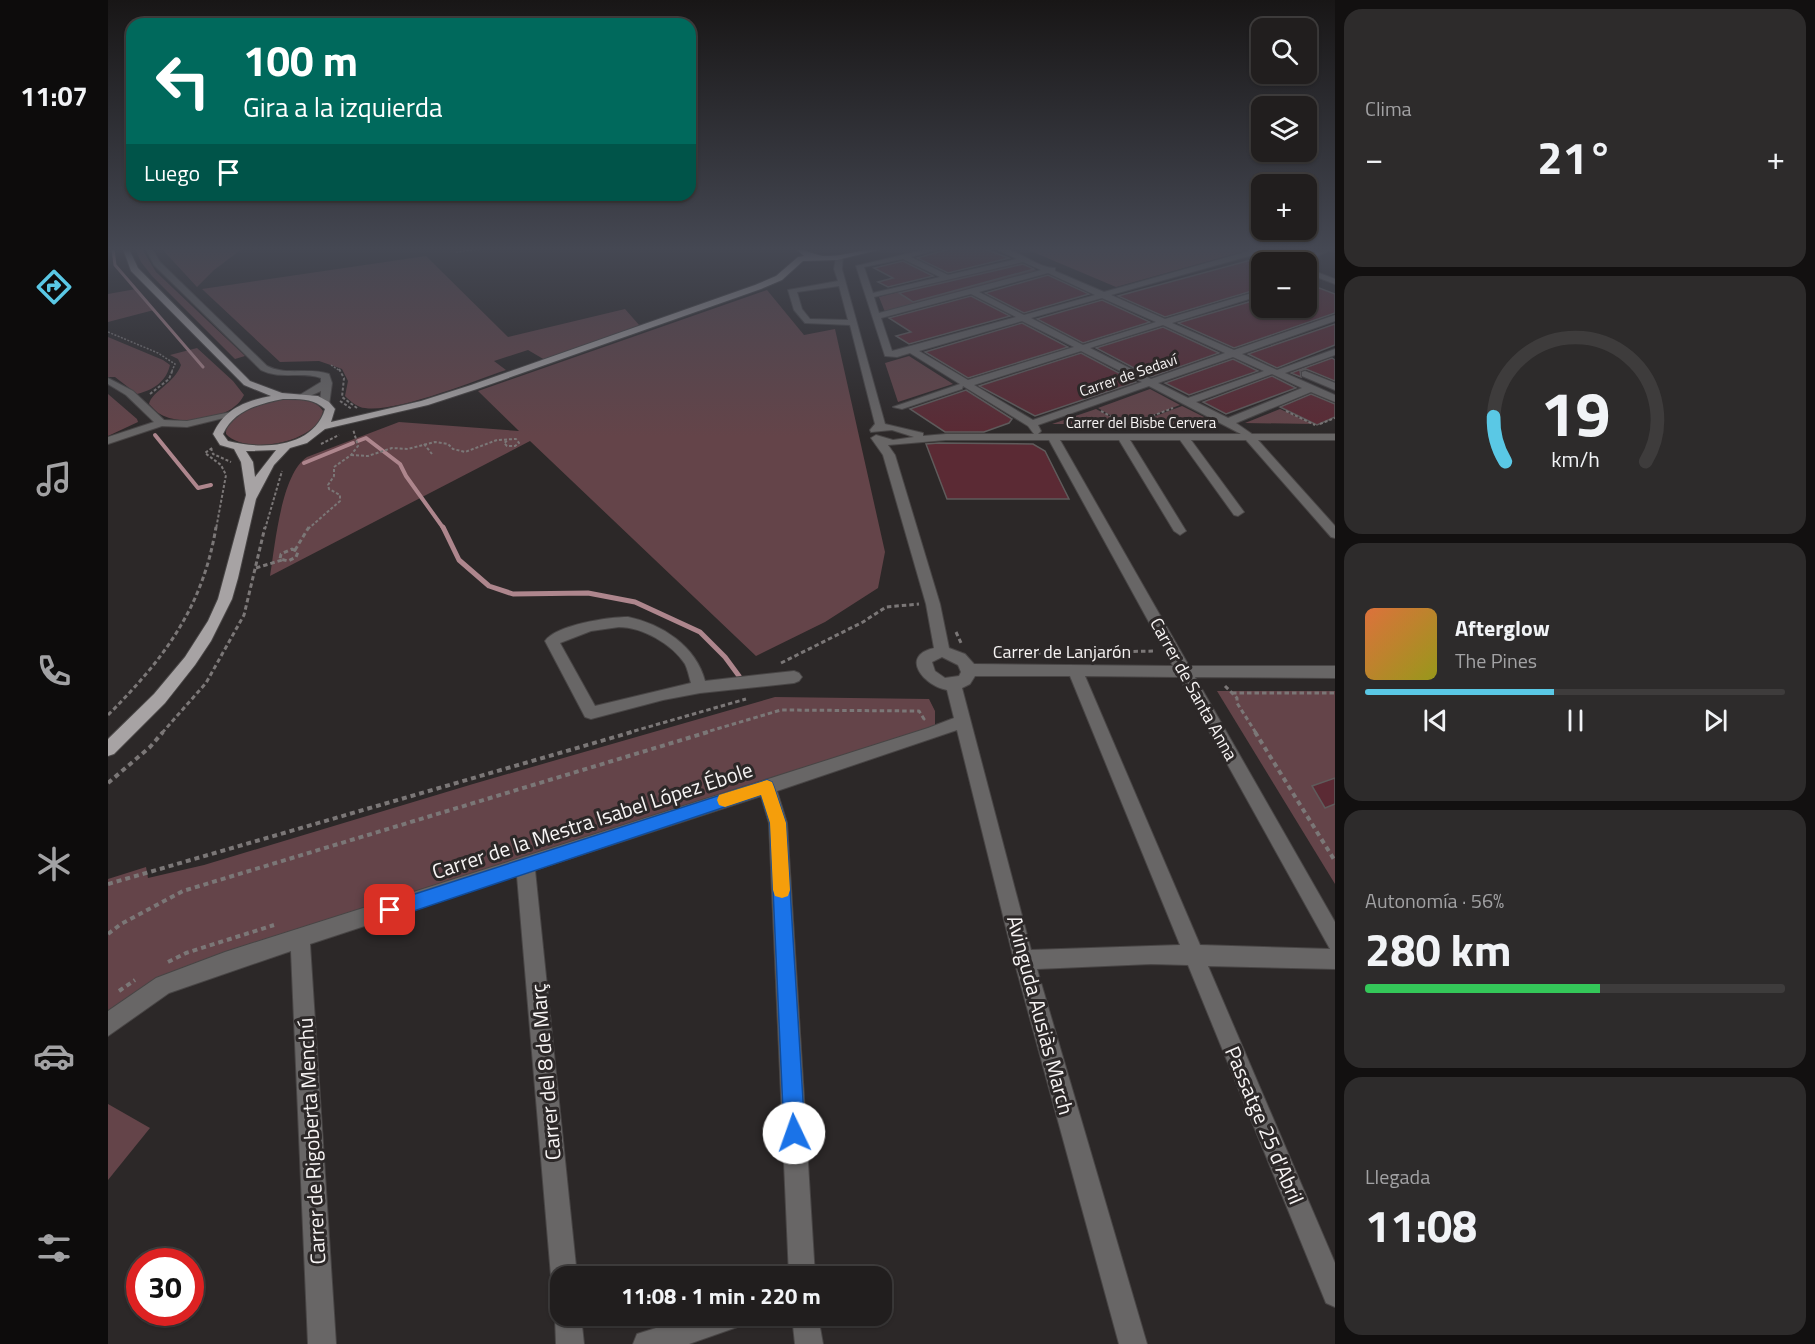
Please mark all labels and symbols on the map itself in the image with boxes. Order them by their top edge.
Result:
street label: Carrer de Sedaví [1076,347,1182,403]
street label: Carrer del Bisbe Cervera [1066,411,1217,434]
street label: Carrer de Santa Anna [1143,613,1245,765]
street label: Carrer de Lanjarón [993,638,1131,665]
street label: Carrer de la Mestra Isabel López Ébole [428,753,756,887]
pin [364,884,415,935]
street label: Avinguda Ausiàs March [999,912,1083,1118]
street label: Carrer del 8 de Març [521,982,569,1162]
street label: Carrer de Rigoberta Menchú [289,1017,333,1265]
street label: Passatge 25 d'Abril [1217,1041,1313,1209]
position arrow [762,1101,826,1165]
speed limit sign: 30 [126,1248,204,1326]

